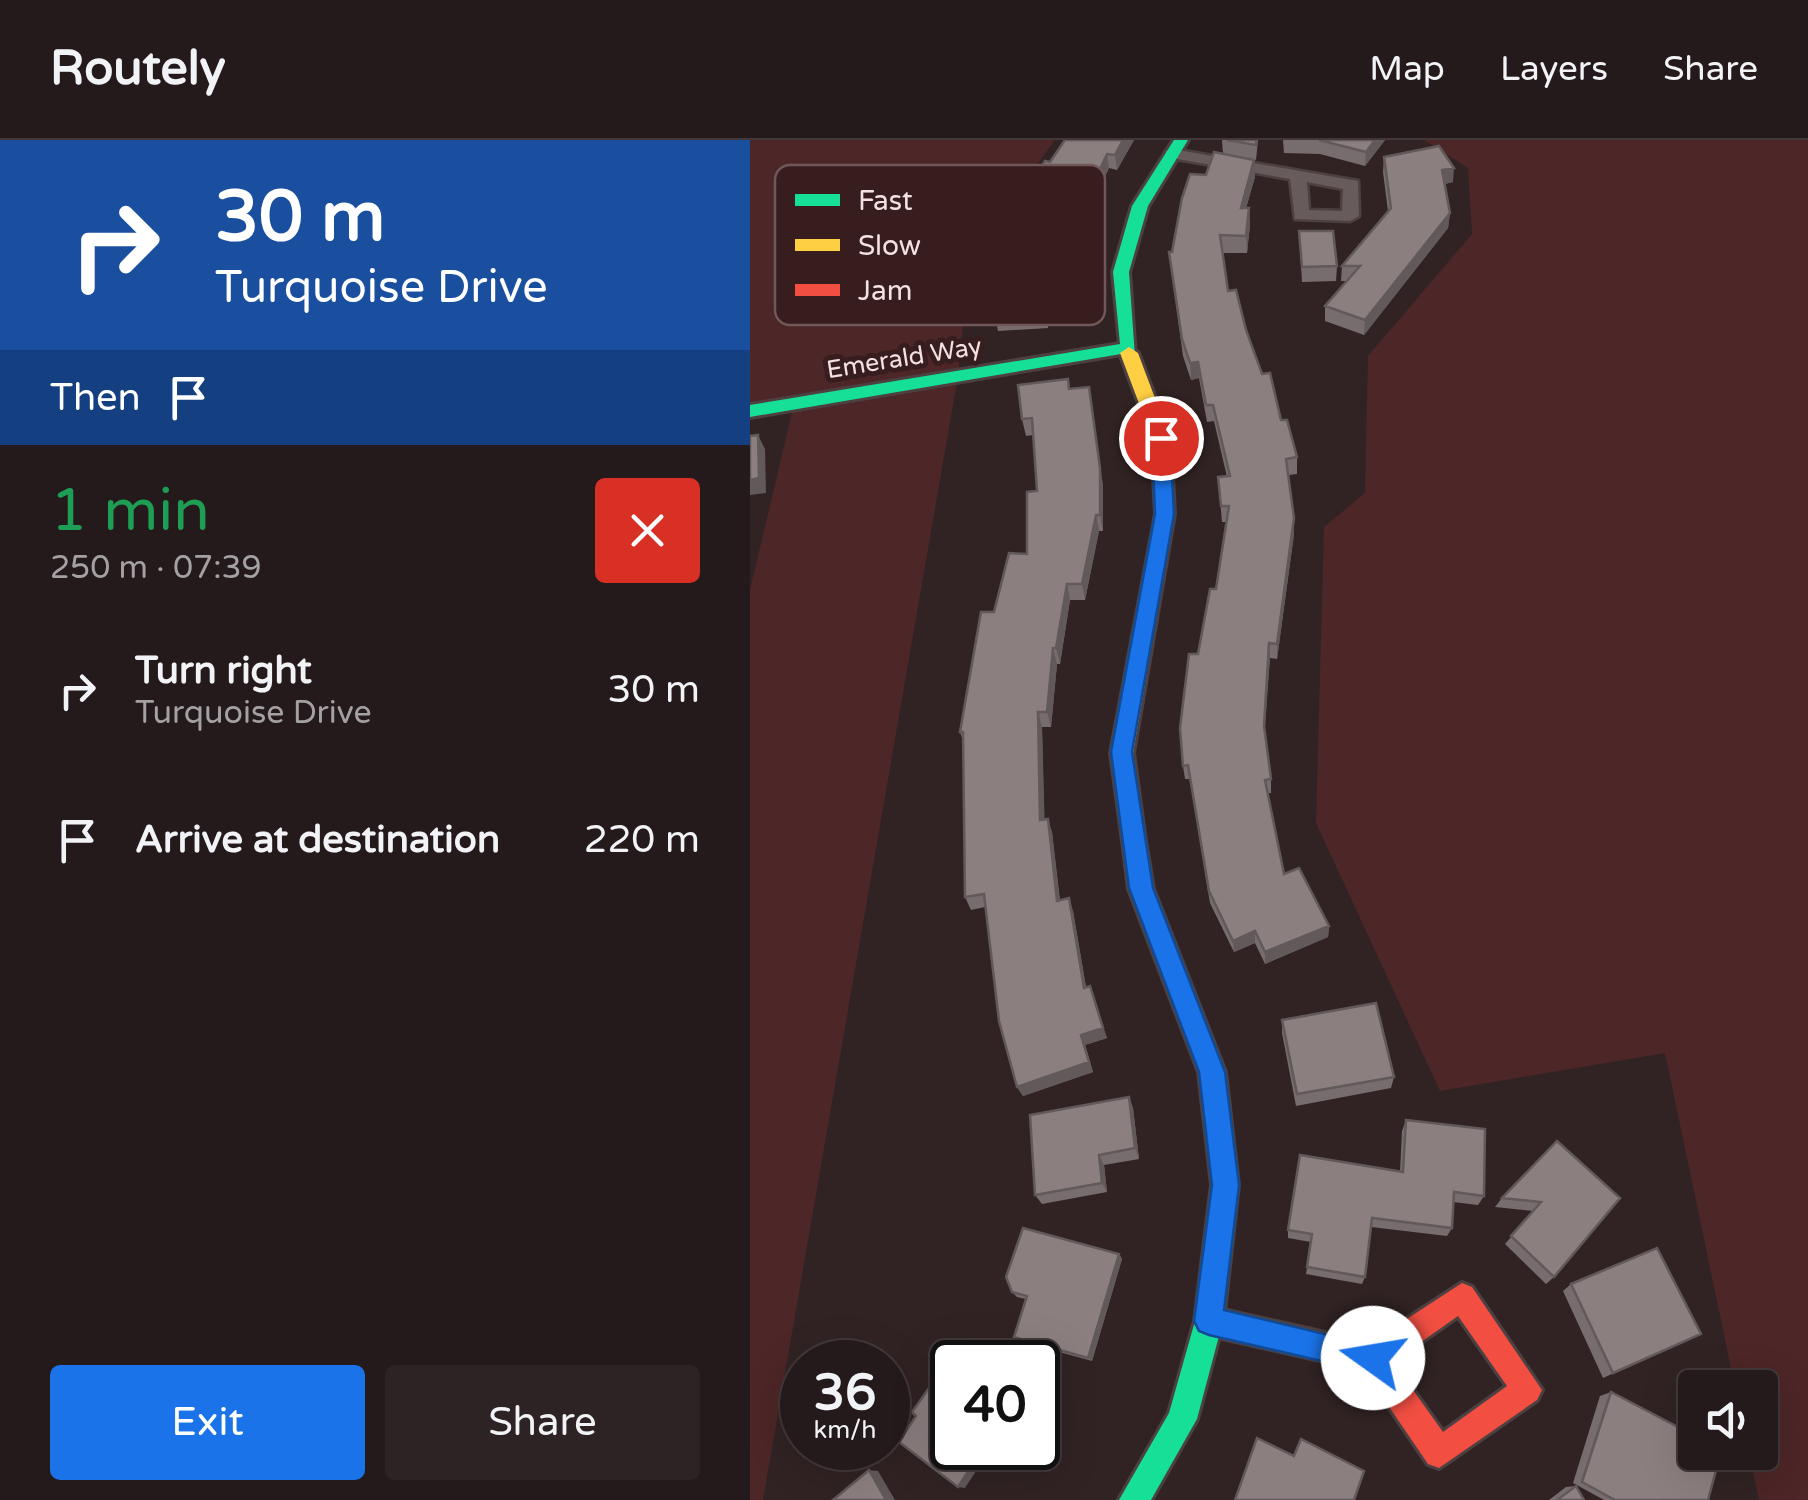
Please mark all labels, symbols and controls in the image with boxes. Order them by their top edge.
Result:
text: Routely [50,40,226,98]
text: Map [1369,48,1445,90]
text: Layers [1500,48,1608,90]
text: Share [1663,48,1758,90]
legend [775,165,1105,325]
text: 30 m [215,176,385,260]
icon: right [50,180,180,310]
text: Fast [858,184,913,218]
text: Slow [858,229,921,263]
text: Turquoise Drive [215,261,548,315]
text: Jam [858,274,913,308]
street label: Emerald Way [825,331,984,385]
icon: arrive [161,370,216,425]
text: Then [50,375,141,421]
pin [1119,396,1204,481]
icon: arrive [1134,411,1189,466]
text: 1 min [50,475,210,547]
button: close [595,478,700,583]
text: 250 m · 07:39 [50,549,262,587]
text: Turn right [135,648,312,694]
icon: right [50,663,105,718]
text: 30 m [608,667,700,713]
text: Turquoise Drive [135,694,372,732]
icon: arrive [50,813,105,868]
text: Arrive at destination [135,817,500,863]
text: 220 m [584,817,700,863]
position arrow [1321,1306,1425,1410]
speed limit sign: 40 [930,1340,1060,1470]
text: 36 [814,1363,876,1423]
button: Exit [50,1365,365,1480]
button: Share [385,1365,700,1480]
map controls [1678,1370,1778,1470]
button: sound [1678,1370,1778,1470]
text: km/h [814,1415,876,1445]

